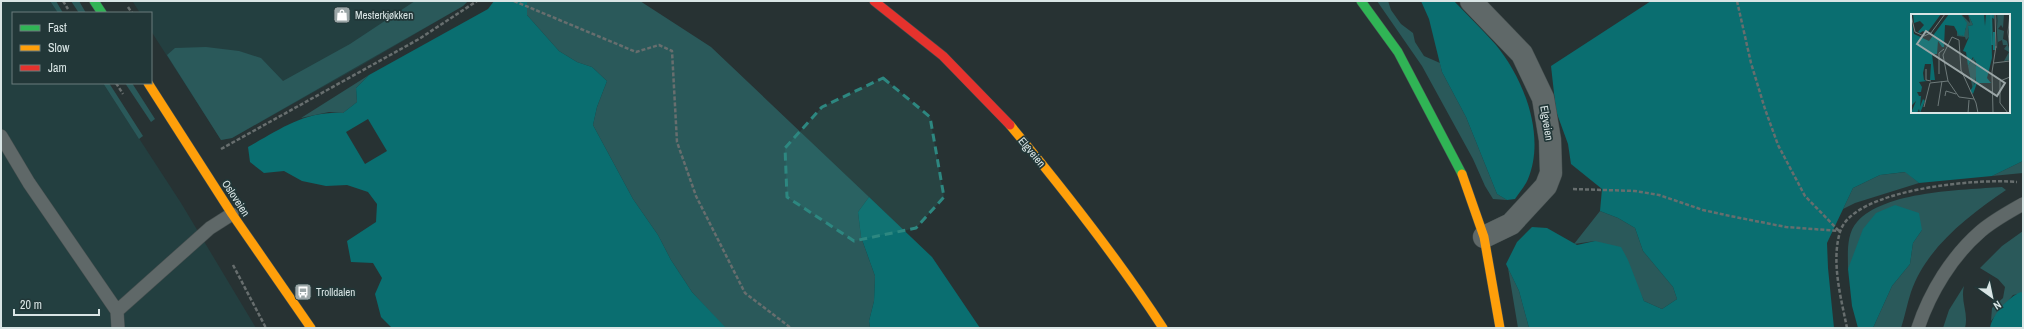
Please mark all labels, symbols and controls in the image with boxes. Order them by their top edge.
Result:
shop icon: Mesterkjøkken [332,5,352,25]
place label: Mesterkjøkken [355,8,413,22]
legend [12,12,152,84]
inset map [1911,14,2010,113]
text: Fast [48,20,67,36]
text: Slow [48,40,70,56]
text: Jam [48,60,67,76]
street label: Elgveien [1537,105,1557,141]
street label: Elgveien [1015,134,1049,170]
street label: Osloveien [219,177,253,219]
north arrow [1972,277,2012,317]
bus stop icon: Trolldalen [293,282,313,302]
place label: Trolldalen [316,285,355,299]
scale bar [14,291,99,317]
text: 20 m [20,297,42,313]
text: N [1991,298,2004,313]

